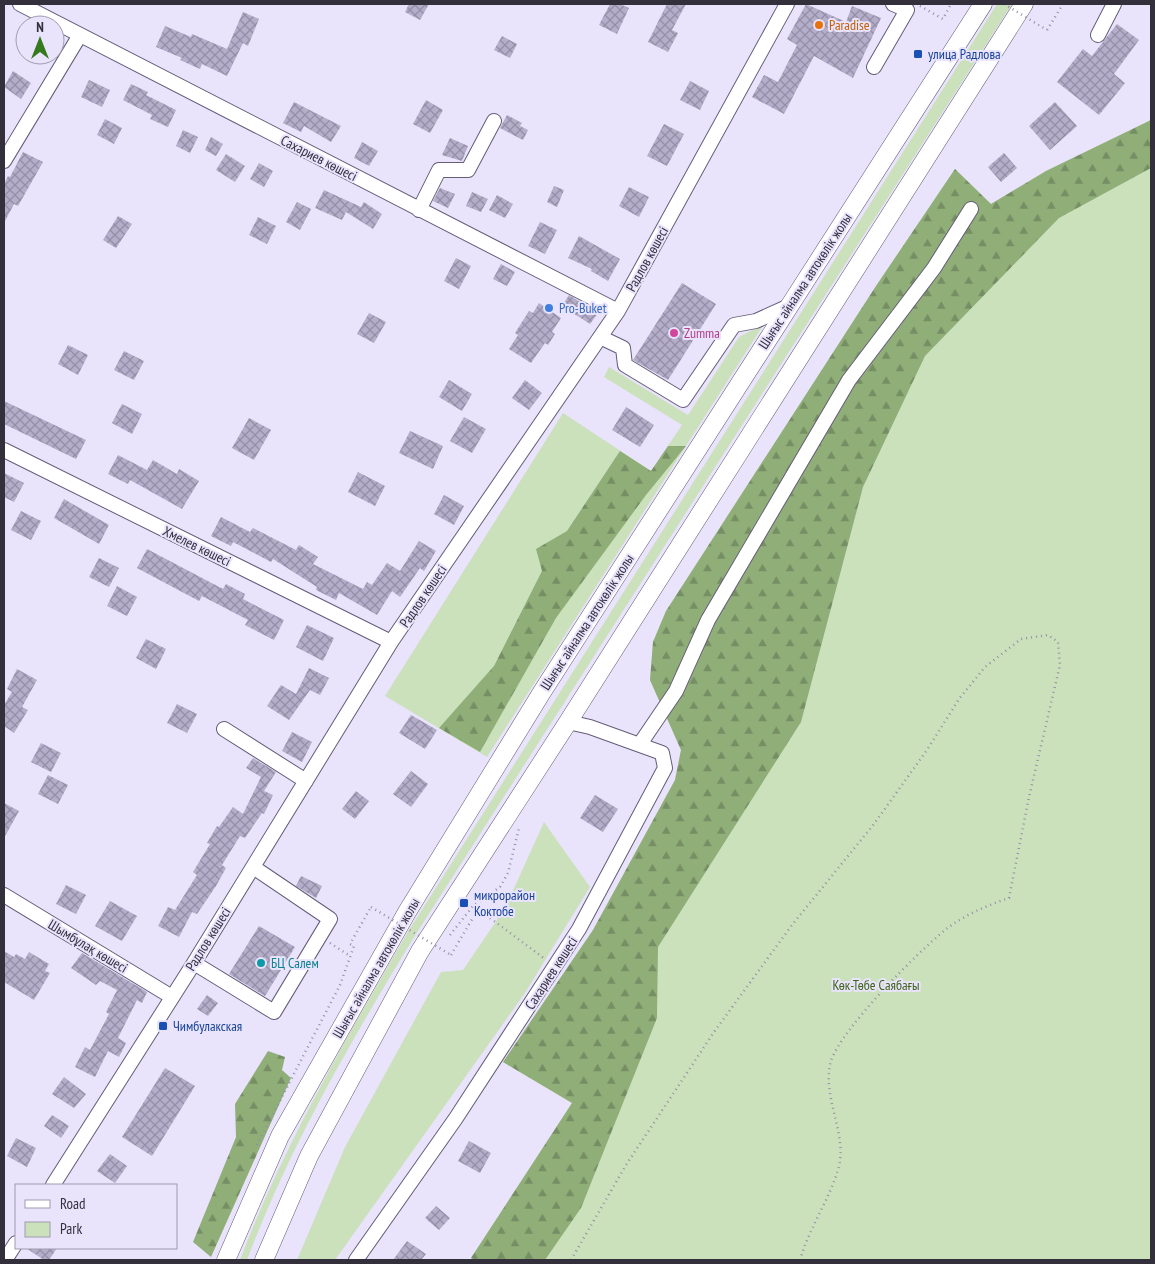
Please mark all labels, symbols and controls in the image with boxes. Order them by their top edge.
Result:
north arrow [15,15,65,65]
place label: Paradise [829,16,870,34]
text: N [36,18,44,36]
marker: Paradise [813,19,825,31]
place label: улица Радлова [928,45,1001,63]
marker: улица Радлова [912,48,924,60]
street label: Сахариев көшесі [278,131,360,185]
street label: Шығыс айналма автокөлік жолы [754,209,856,353]
street label: Радлов көшесі [622,223,672,295]
place label: Pro-Buket [559,299,607,317]
marker: Pro-Buket [543,302,555,314]
place label: Zumma [684,324,720,342]
marker: Zumma [668,327,680,339]
street label: Хмелев көшесі [160,522,234,570]
street label: Шығыс айналма автокөлік жолы [536,550,638,694]
street label: Радлов көшесі [395,561,451,631]
place label: микрорайон Коктобе [474,886,535,920]
street label: Шығыс айналма автокөлік жолы [328,895,424,1041]
marker: микрорайон Коктобе [458,897,470,909]
street label: Радлов көшесі [181,904,235,974]
street label: Шымбұлақ көшесі [45,915,131,977]
street label: Сахариев көшесі [521,933,581,1013]
place label: БЦ Салем [271,954,319,972]
marker: БЦ Салем [255,957,267,969]
park label: Көк-Төбе Саябағы [833,976,919,994]
place label: Чимбулакская [173,1017,242,1035]
marker: Чимбулакская [157,1020,169,1032]
legend [15,1184,178,1249]
text: Road [60,1194,86,1213]
text: Park [60,1219,82,1238]

